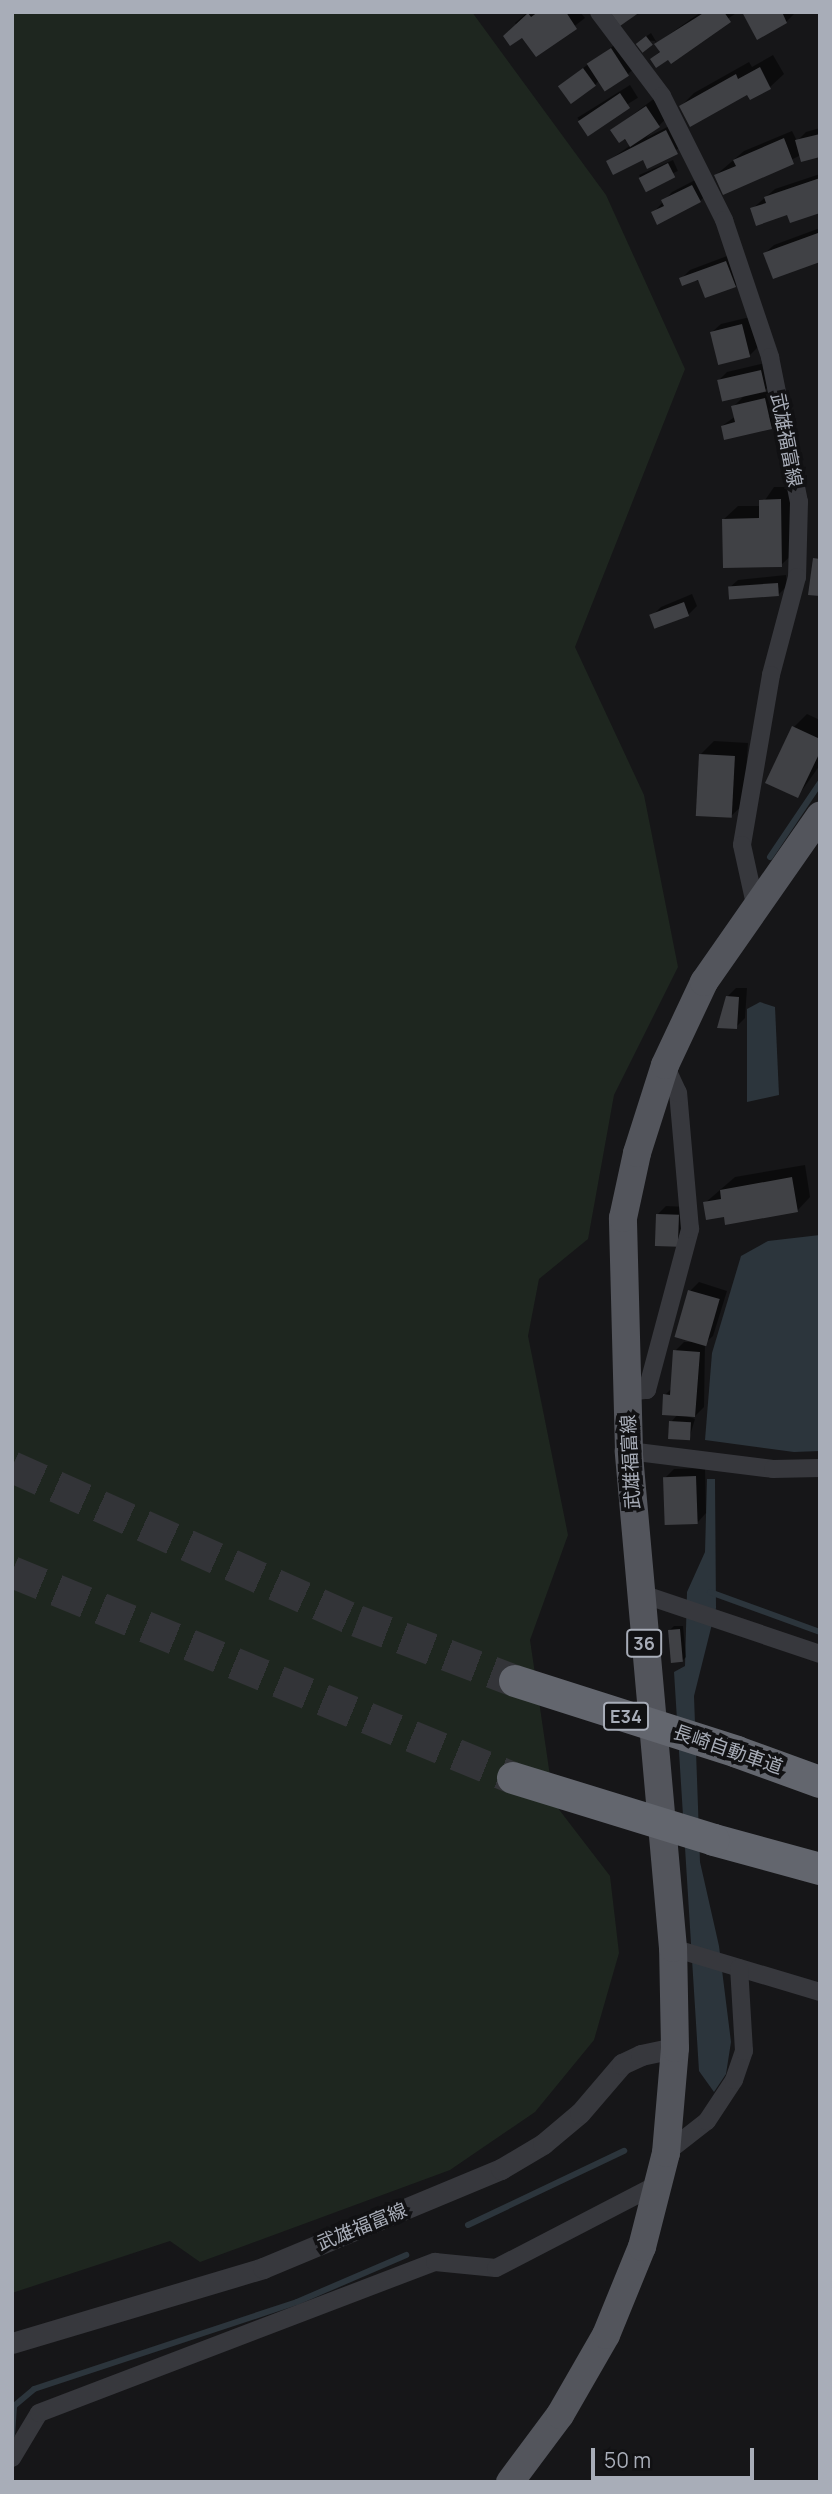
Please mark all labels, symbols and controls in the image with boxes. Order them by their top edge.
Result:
street label: 武雄福富線 [766,391,806,489]
street label: 武雄福富線 [617,1414,645,1510]
road number: 36 [625,1628,663,1658]
road number: E34 [602,1702,650,1730]
street label: 長崎自動車道 [670,1721,786,1779]
street label: 武雄福富線 [314,2199,410,2255]
scale bar [594,2434,757,2478]
text: 50 m [604,2446,651,2474]

